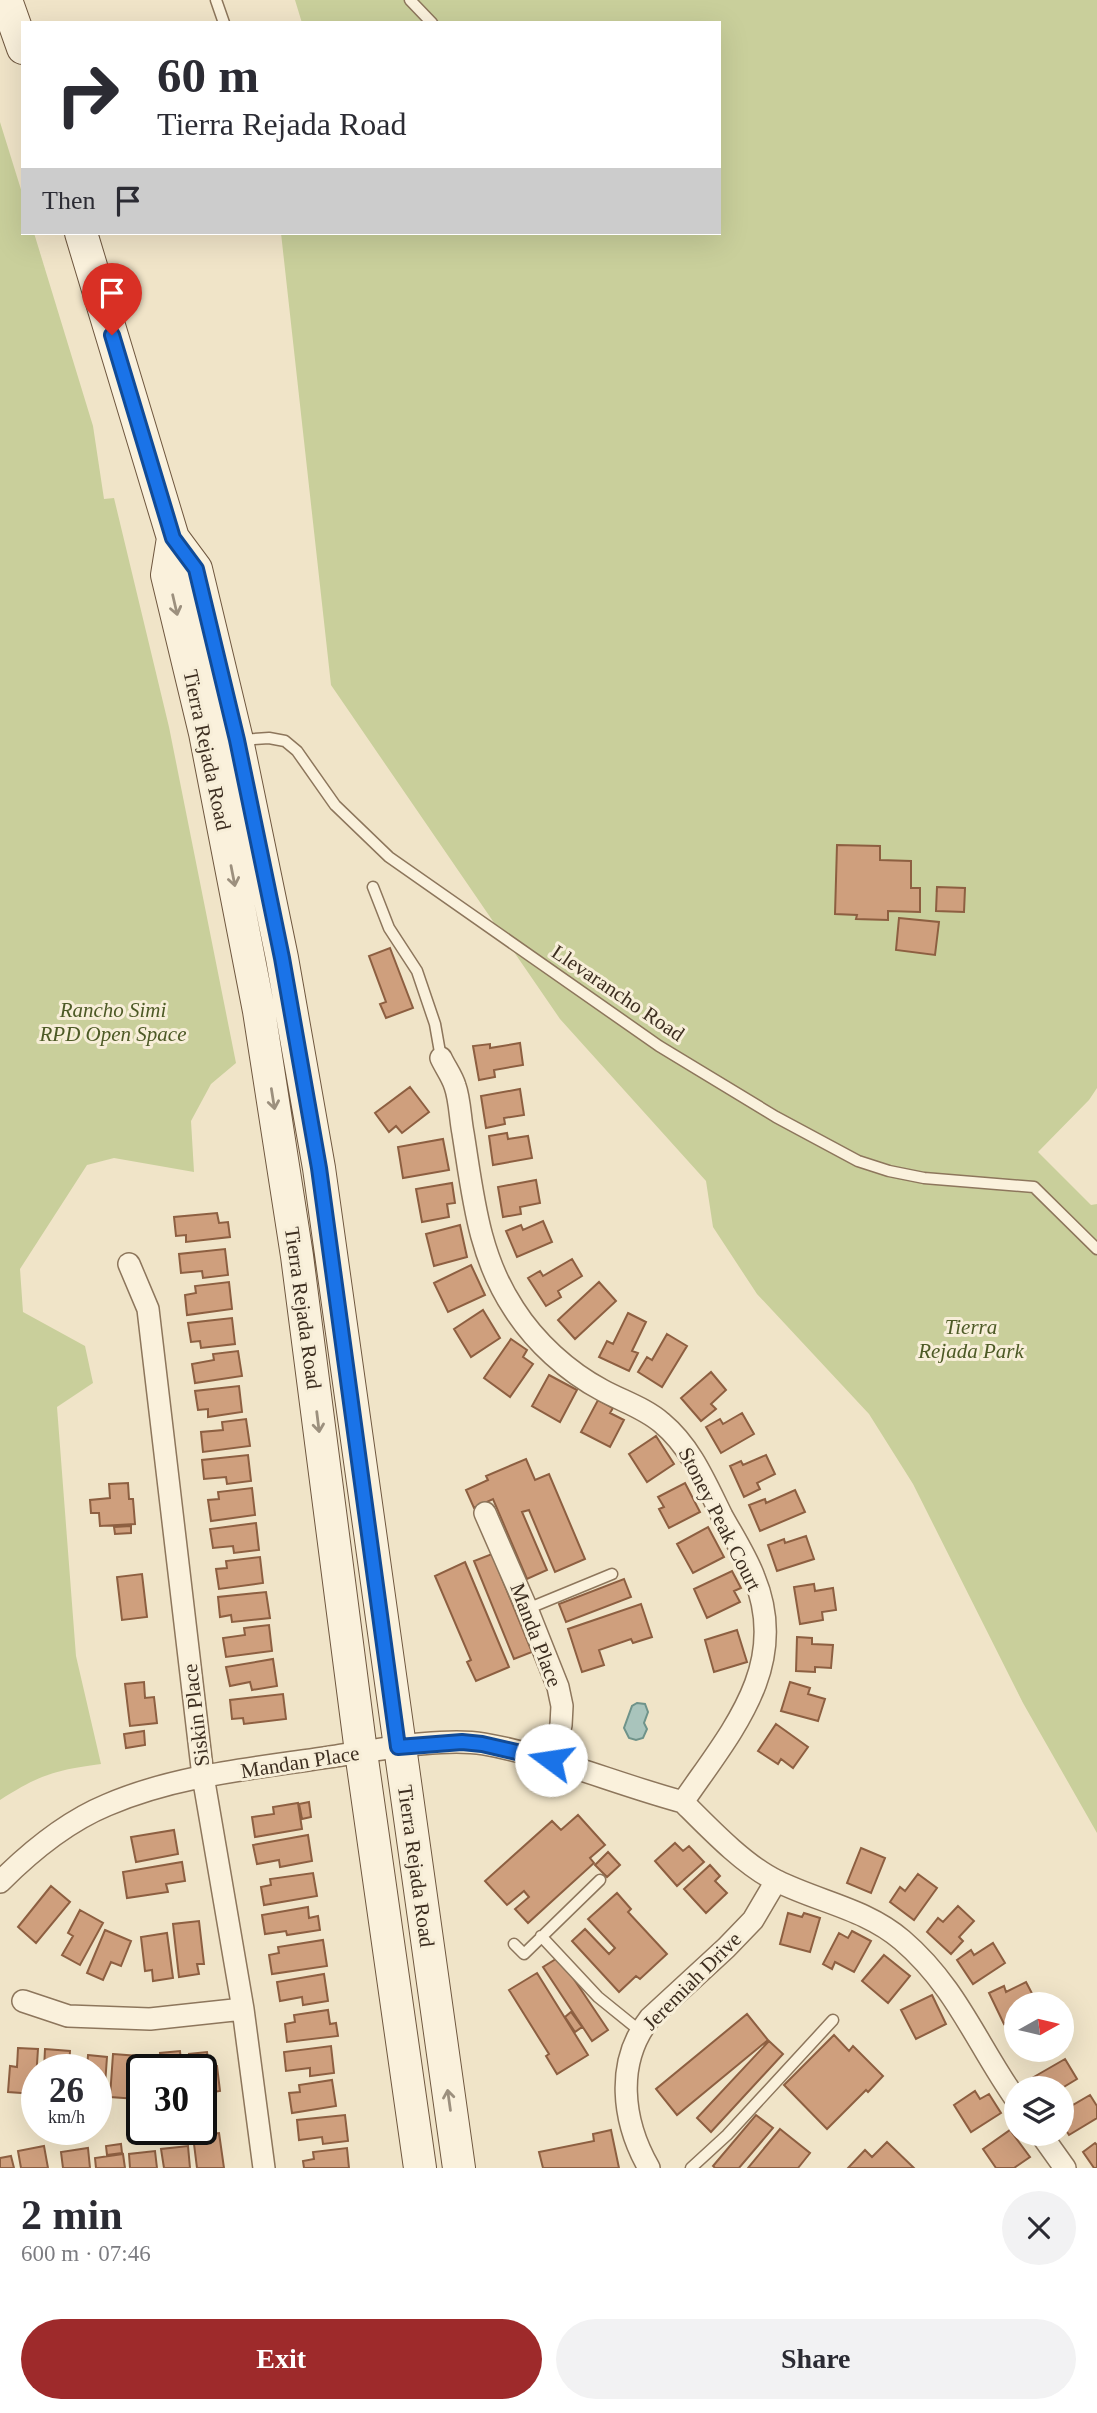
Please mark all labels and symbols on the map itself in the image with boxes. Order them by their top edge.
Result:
pin [82,263,142,335]
one-way arrow [168,593,182,616]
street label: Tierra Rejada Road [178,667,236,833]
one-way arrow [227,864,240,886]
street label: Llevarancho Road [547,940,689,1046]
park label: Rancho Simi RPD Open Space [39,998,186,1046]
one-way arrow [267,1088,280,1110]
street label: Tierra Rejada Road [280,1225,326,1391]
park label: Tierra Rejada Park [917,1315,1024,1363]
one-way arrow [312,1410,325,1433]
street label: Stoney Peak Court [674,1443,767,1595]
street label: Manda Place [505,1580,567,1690]
street label: Siskin Place [178,1662,214,1768]
position arrow [514,1723,588,1797]
street label: Mandan Place [239,1741,361,1783]
street label: Tierra Rejada Road [393,1783,439,1949]
street label: Jeremiah Drive [638,1927,746,2035]
north arrow [1004,1992,1074,2062]
speed limit sign: 30 [126,2054,217,2145]
one-way arrow [443,2090,456,2112]

